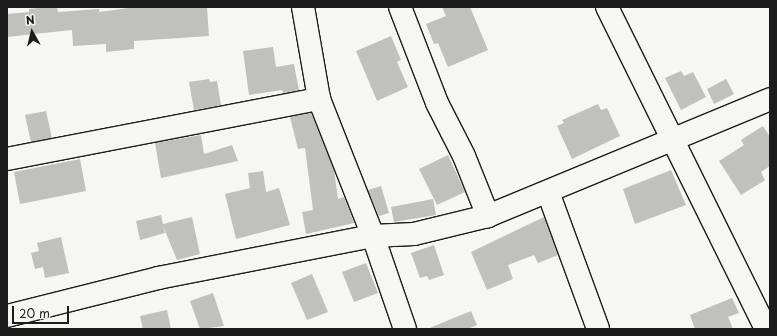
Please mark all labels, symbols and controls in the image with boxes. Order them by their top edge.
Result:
text: N [25,11,36,29]
north arrow [12,12,52,52]
scale bar [14,298,71,324]
text: 20 m [19,304,50,322]

